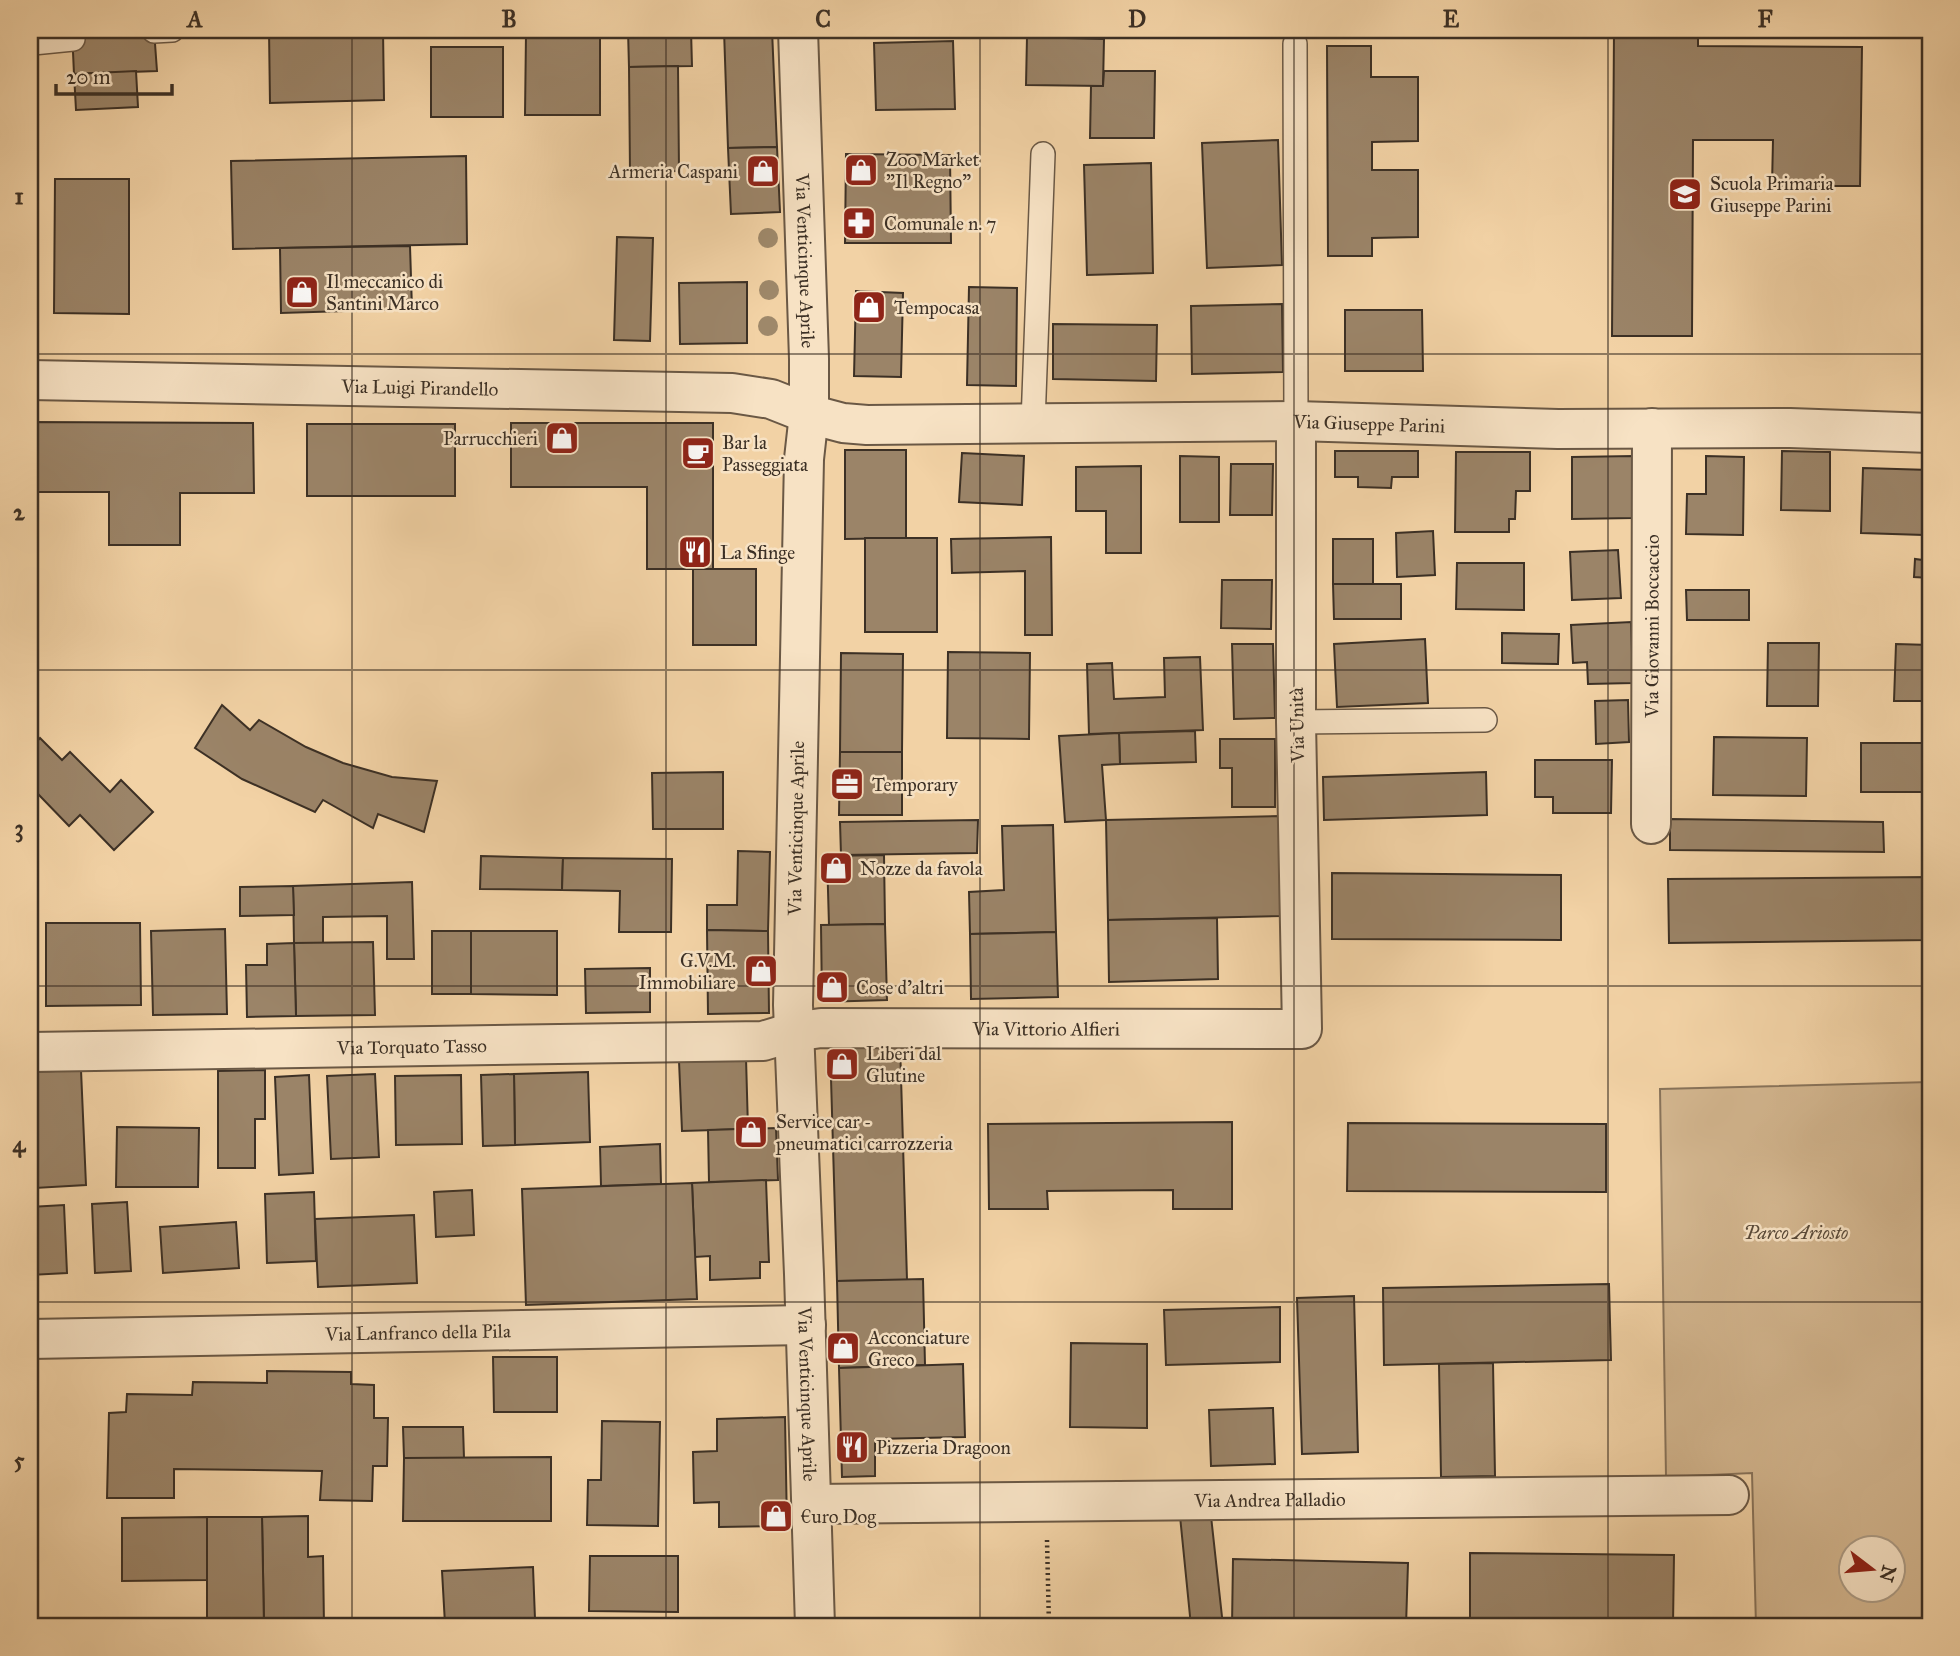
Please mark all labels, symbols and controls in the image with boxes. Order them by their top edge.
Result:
text: A [185,5,203,33]
text: B [501,5,517,33]
text: C [815,5,831,33]
text: D [1128,5,1146,33]
text: E [1443,5,1460,33]
text: F [1757,5,1773,33]
scale bar [56,52,172,96]
text: 20 m [66,64,111,90]
place label: Zoo Market "Il Regno" [886,148,980,194]
shop icon: Zoo Market "Il Regno" [842,151,880,189]
shop icon: Armeria Caspani [744,152,782,190]
place label: Armeria Caspani [608,160,738,183]
street label: Via Venticinque Aprile [791,172,820,349]
place label: Scuola Primaria Giuseppe Parini [1710,172,1834,217]
school or university icon: Scuola Primaria Giuseppe Parini [1666,175,1704,213]
text: 1 [14,182,24,210]
pharmacy icon: Comunale n. 7 [840,204,878,242]
place label: Comunale n. 7 [884,212,996,235]
place label: Il meccanico di Santini Marco [326,270,443,315]
shop icon: Il meccanico di Santini Marco [283,273,321,311]
shop icon: Tempocasa [850,288,888,326]
place label: Tempocasa [894,296,981,319]
street label: Via Luigi Pirandello [340,374,499,400]
street label: Via Giuseppe Parini [1292,409,1446,437]
shop icon: Parrucchieri [543,419,581,457]
place label: Parrucchieri [443,427,538,450]
place label: Bar la Passeggiata [722,431,809,477]
cafe icon: Bar la Passeggiata [679,434,717,472]
text: 2 [13,498,25,526]
restaurant icon: La Sfinge [676,533,714,571]
street label: Via Giovanni Boccaccio [1640,534,1663,719]
place label: La Sfinge [720,541,795,565]
street label: Via Unità [1285,686,1309,764]
street label: Via Venticinque Aprile [783,740,810,917]
office icon: Temporary [828,765,866,803]
place label: Temporary [872,773,959,796]
text: 3 [14,814,24,843]
shop icon: Nozze da favola [817,849,855,887]
place label: Nozze da favola [860,857,984,880]
place label: G.V.M. Immobiliare [639,949,736,994]
shop icon: G.V.M. Immobiliare [742,952,780,990]
shop icon: Cose d'altri [813,968,851,1006]
place label: Cose d'altri [856,976,944,999]
street label: Via Vittorio Alfieri [972,1017,1120,1040]
street label: Via Torquato Tasso [336,1034,487,1059]
place label: Liberi dal Glutine [866,1042,942,1087]
shop icon: Liberi dal Glutine [823,1045,861,1083]
place label: Service car - pneumatici carrozzeria [775,1110,954,1155]
shop icon: Service car - pneumatici carrozzeria [732,1113,770,1151]
text: 4 [13,1130,27,1158]
park label: Parco Ariosto [1744,1221,1848,1244]
street label: Via Venticinque Aprile [793,1305,822,1482]
street label: Via Lanfranco della Pila [324,1319,512,1345]
place label: Acconciature Greco [867,1326,970,1371]
shop icon: Acconciature Greco [824,1329,862,1367]
restaurant icon: Pizzeria Dragoon [833,1428,871,1466]
place label: Pizzeria Dragoon [876,1436,1011,1460]
text: 5 [14,1446,25,1474]
street label: Via Andrea Palladio [1193,1487,1346,1512]
shop icon: €uro Dog [757,1497,795,1535]
place label: €uro Dog [800,1505,876,1529]
north arrow [1838,1534,1908,1604]
text: N [1875,1563,1901,1584]

